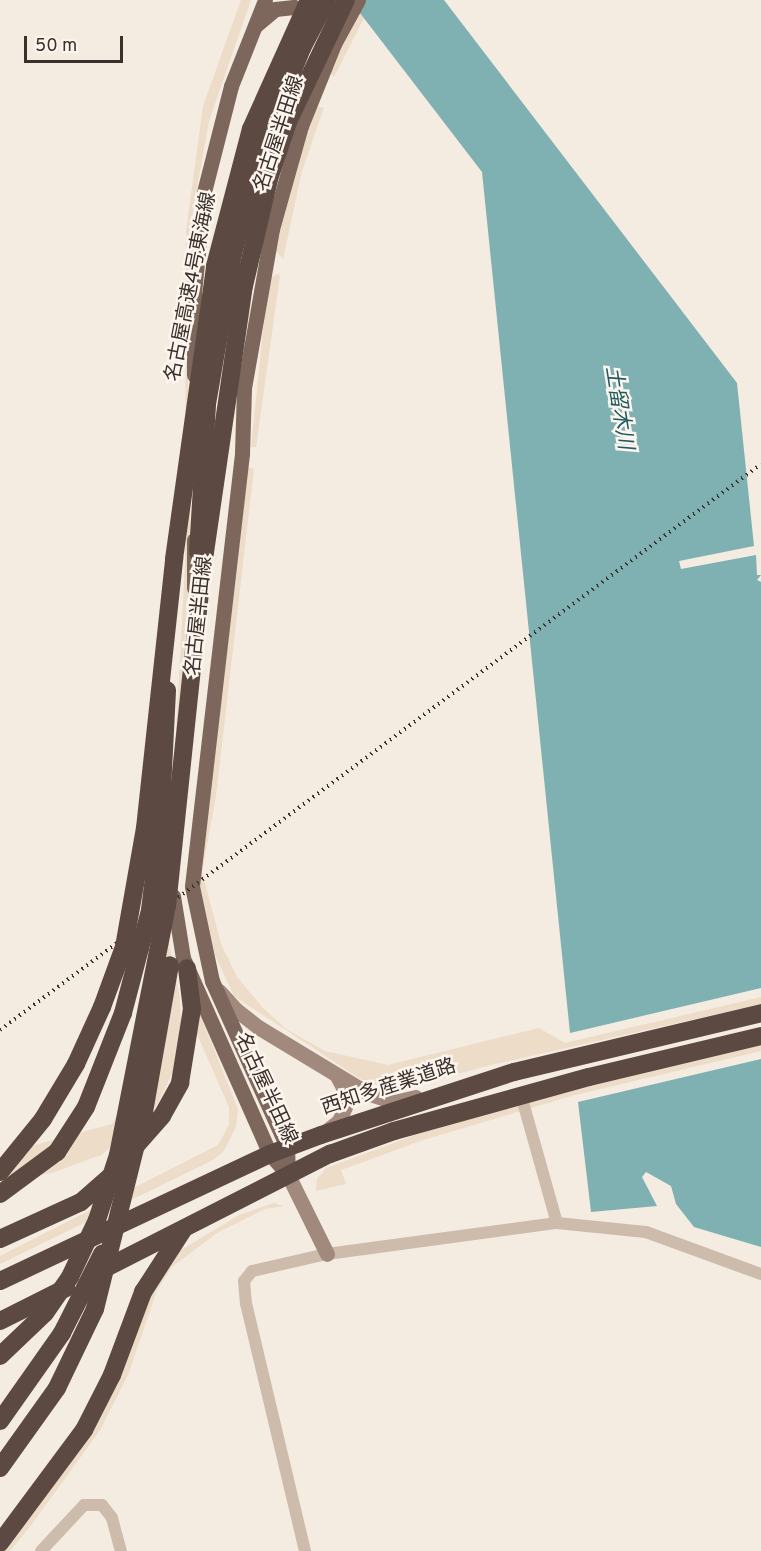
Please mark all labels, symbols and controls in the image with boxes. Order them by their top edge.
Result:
scale bar [27,24,126,62]
text: 50 m [35,35,77,58]
street label: 名古屋半田線 [250,73,310,195]
street label: 名古屋高速4号東海線 [162,190,222,384]
water label: 土留木川 [599,365,637,451]
street label: 名古屋半田線 [182,555,218,677]
street label: 名古屋半田線 [229,1030,301,1148]
street label: 西知多産業道路 [319,1055,459,1121]

